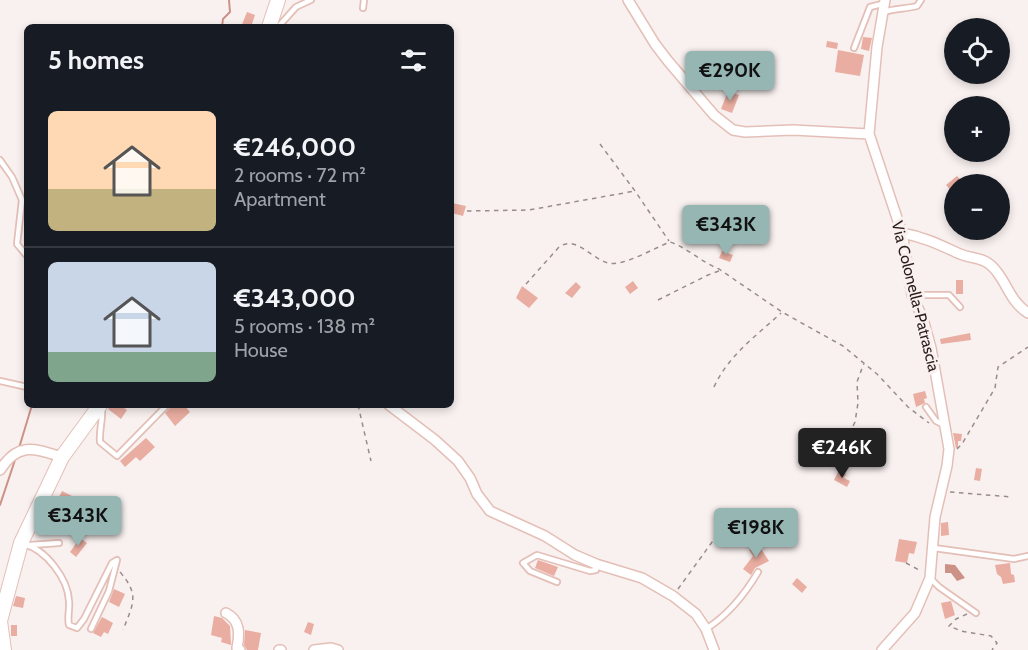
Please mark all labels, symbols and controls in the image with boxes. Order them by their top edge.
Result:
map controls [944,18,1010,240]
button: locate [944,18,1010,84]
text: 5 homes [48,44,144,76]
icon: filters [397,44,430,77]
pin: €290K [688,51,772,102]
text: €290K [699,58,761,82]
button: + [944,96,1010,162]
text: €246,000 [234,131,356,163]
icon: home [96,135,168,207]
text: 2 rooms · 72 m² [234,163,366,187]
button: − [944,174,1010,240]
text: Apartment [234,187,326,211]
pin: €343K [684,205,768,256]
text: €343K [696,212,756,236]
street label: Via Colonella-Patrascia [888,219,944,374]
text: €343,000 [234,282,356,314]
icon: home [96,286,168,358]
text: 5 rooms · 138 m² [234,314,375,338]
text: House [234,338,288,362]
pin: €246K [800,428,884,479]
text: €246K [812,435,872,459]
pin: €343K [36,496,120,547]
text: €343K [48,503,108,527]
pin: €198K [714,508,798,559]
text: €198K [728,515,784,539]

